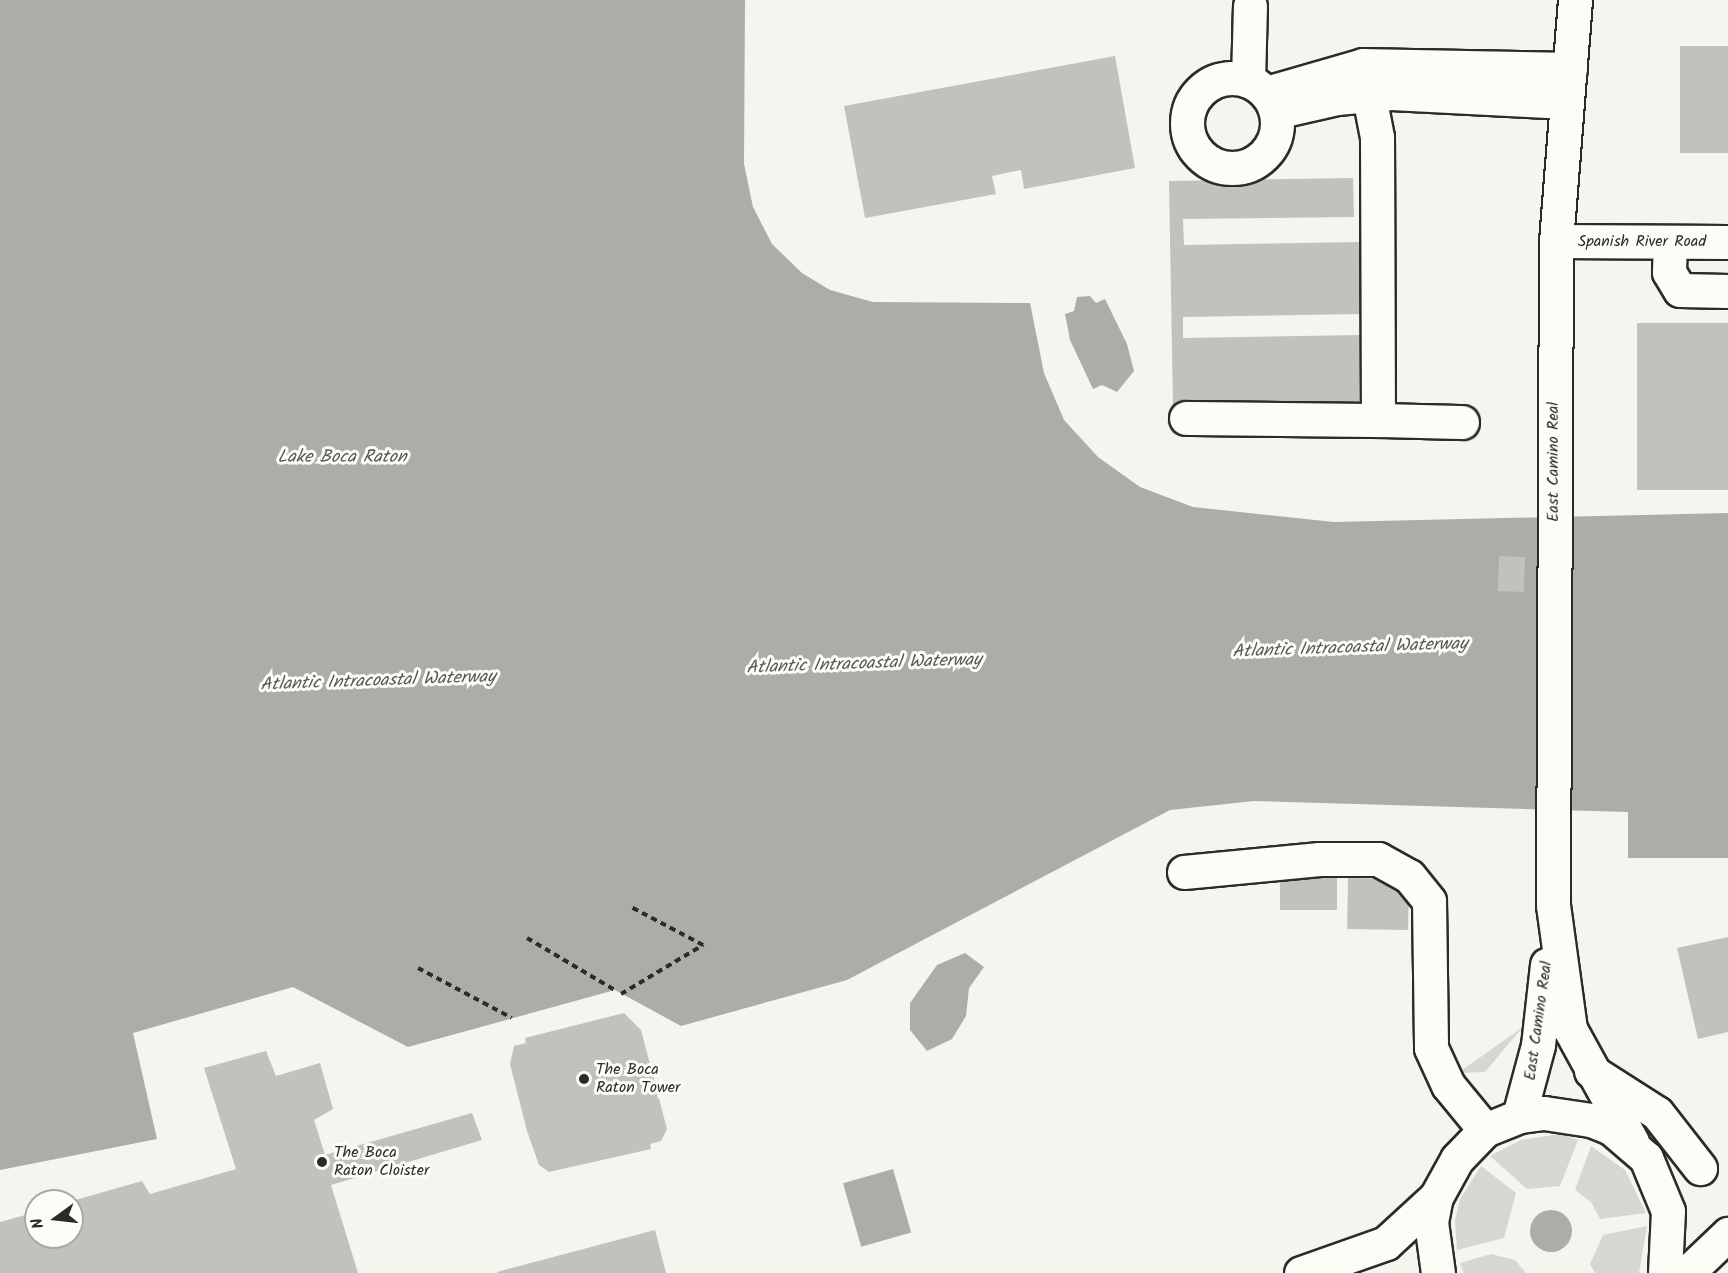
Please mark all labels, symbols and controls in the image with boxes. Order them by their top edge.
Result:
street label: Spanish River Road [1578,232,1706,252]
street label: East Camino Real [1544,402,1564,522]
water label: Lake Boca Raton [278,447,406,469]
water label: Atlantic Intracoastal Waterway [1232,634,1468,664]
water label: Atlantic Intracoastal Waterway [746,650,982,680]
water label: Atlantic Intracoastal Waterway [260,667,496,697]
street label: East Camino Real [1521,960,1557,1082]
place label: The Boca Raton Tower [596,1060,680,1098]
marker: The Boca Raton Tower [577,1072,591,1086]
place label: The Boca Raton Cloister [334,1143,429,1181]
marker: The Boca Raton Cloister [315,1155,329,1169]
north arrow [24,1189,84,1249]
text: N [25,1215,51,1231]

